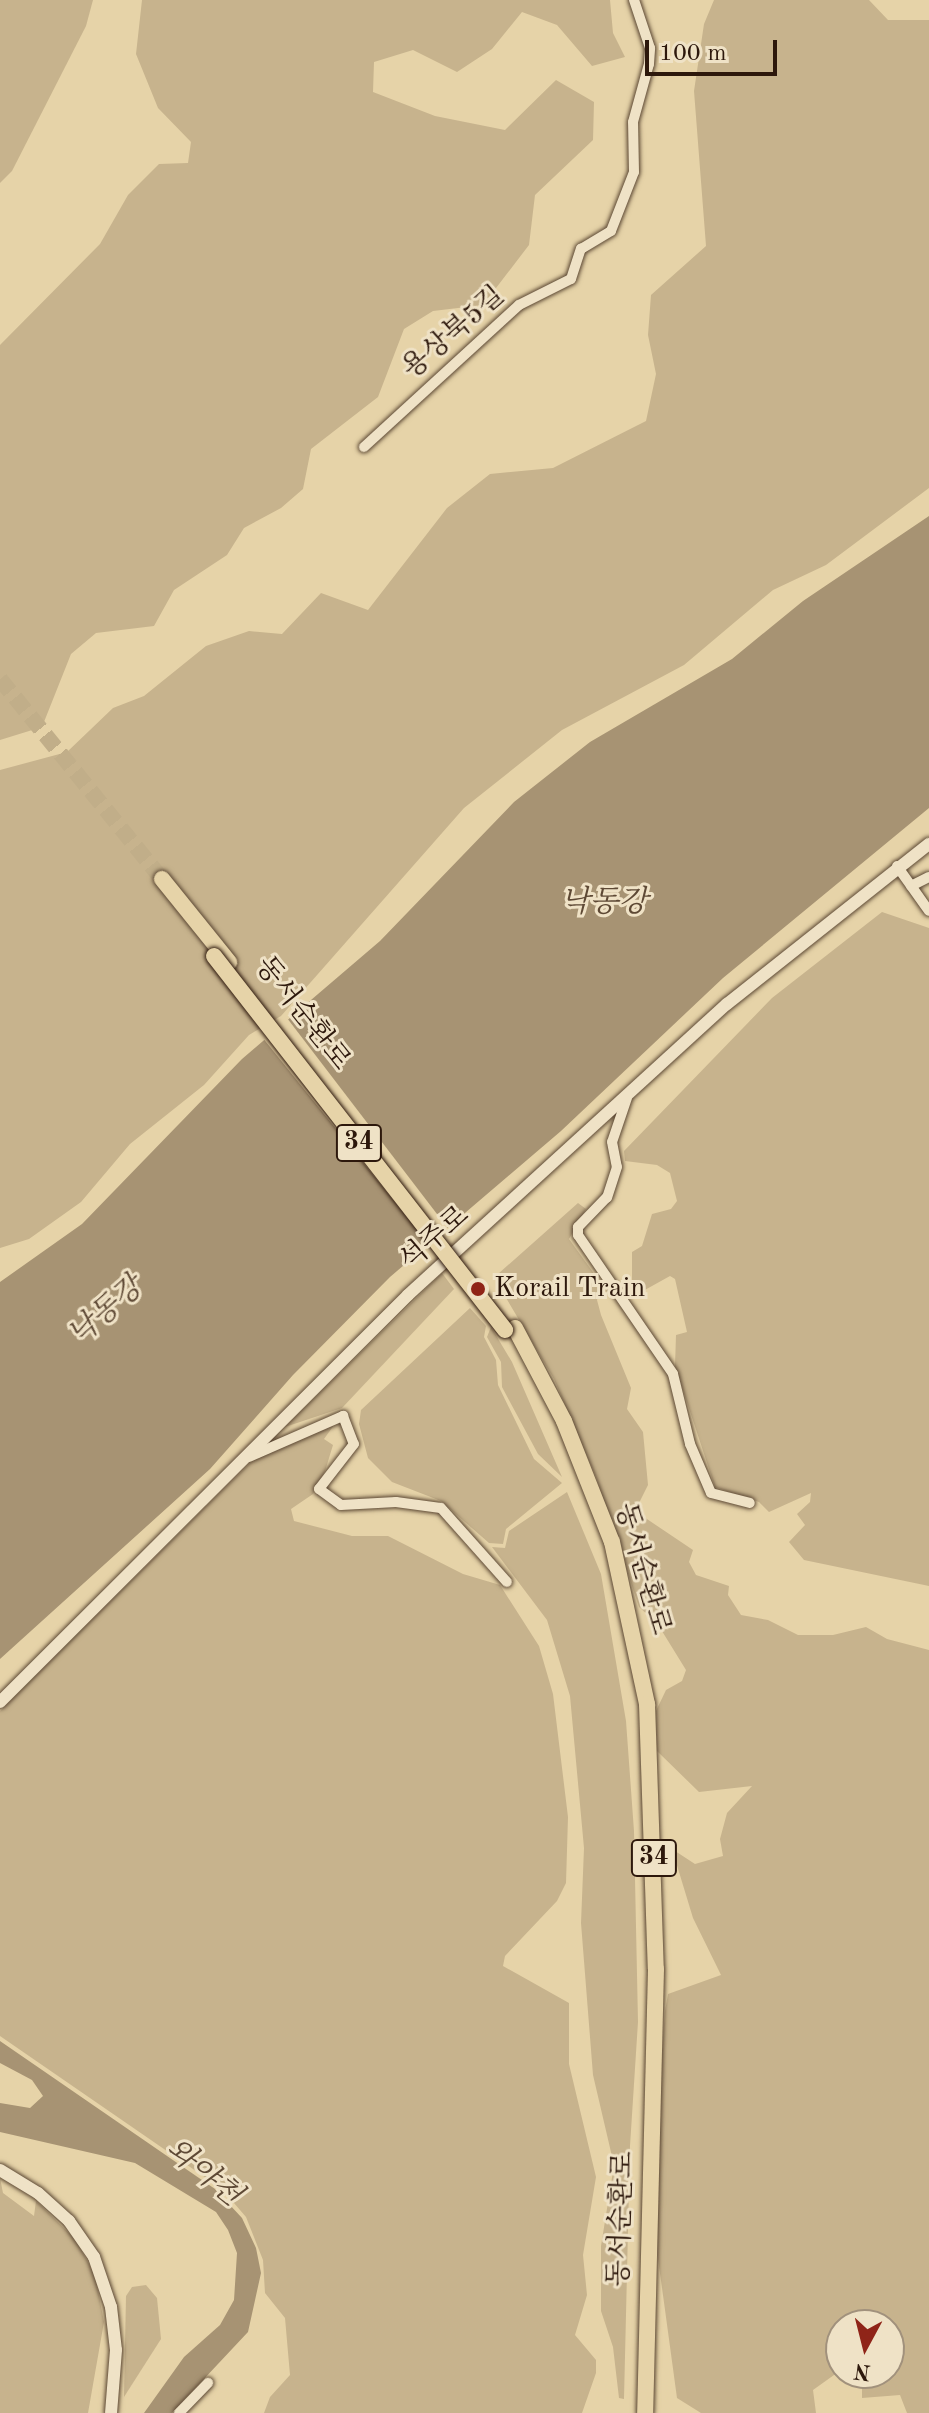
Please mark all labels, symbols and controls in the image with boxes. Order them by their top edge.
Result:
scale bar [649,24,781,74]
text: 100 m [659,42,727,66]
street label: 용상북5길 [396,280,512,386]
water label: 낙동강 [561,885,647,921]
street label: 동서순환로 [247,950,357,1078]
road number: 34 [335,1121,383,1165]
street label: 석주로 [393,1200,477,1278]
water label: 낙동강 [61,1270,151,1354]
place label: Korail Train [494,1272,645,1306]
marker: Korail Train [469,1280,487,1298]
street label: 동서순환로 [607,1499,677,1639]
road number: 34 [630,1836,678,1880]
water label: 와야천 [158,2132,248,2214]
street label: 동서순환로 [603,2151,641,2287]
north arrow [825,2309,905,2389]
text: N [853,2359,872,2383]

